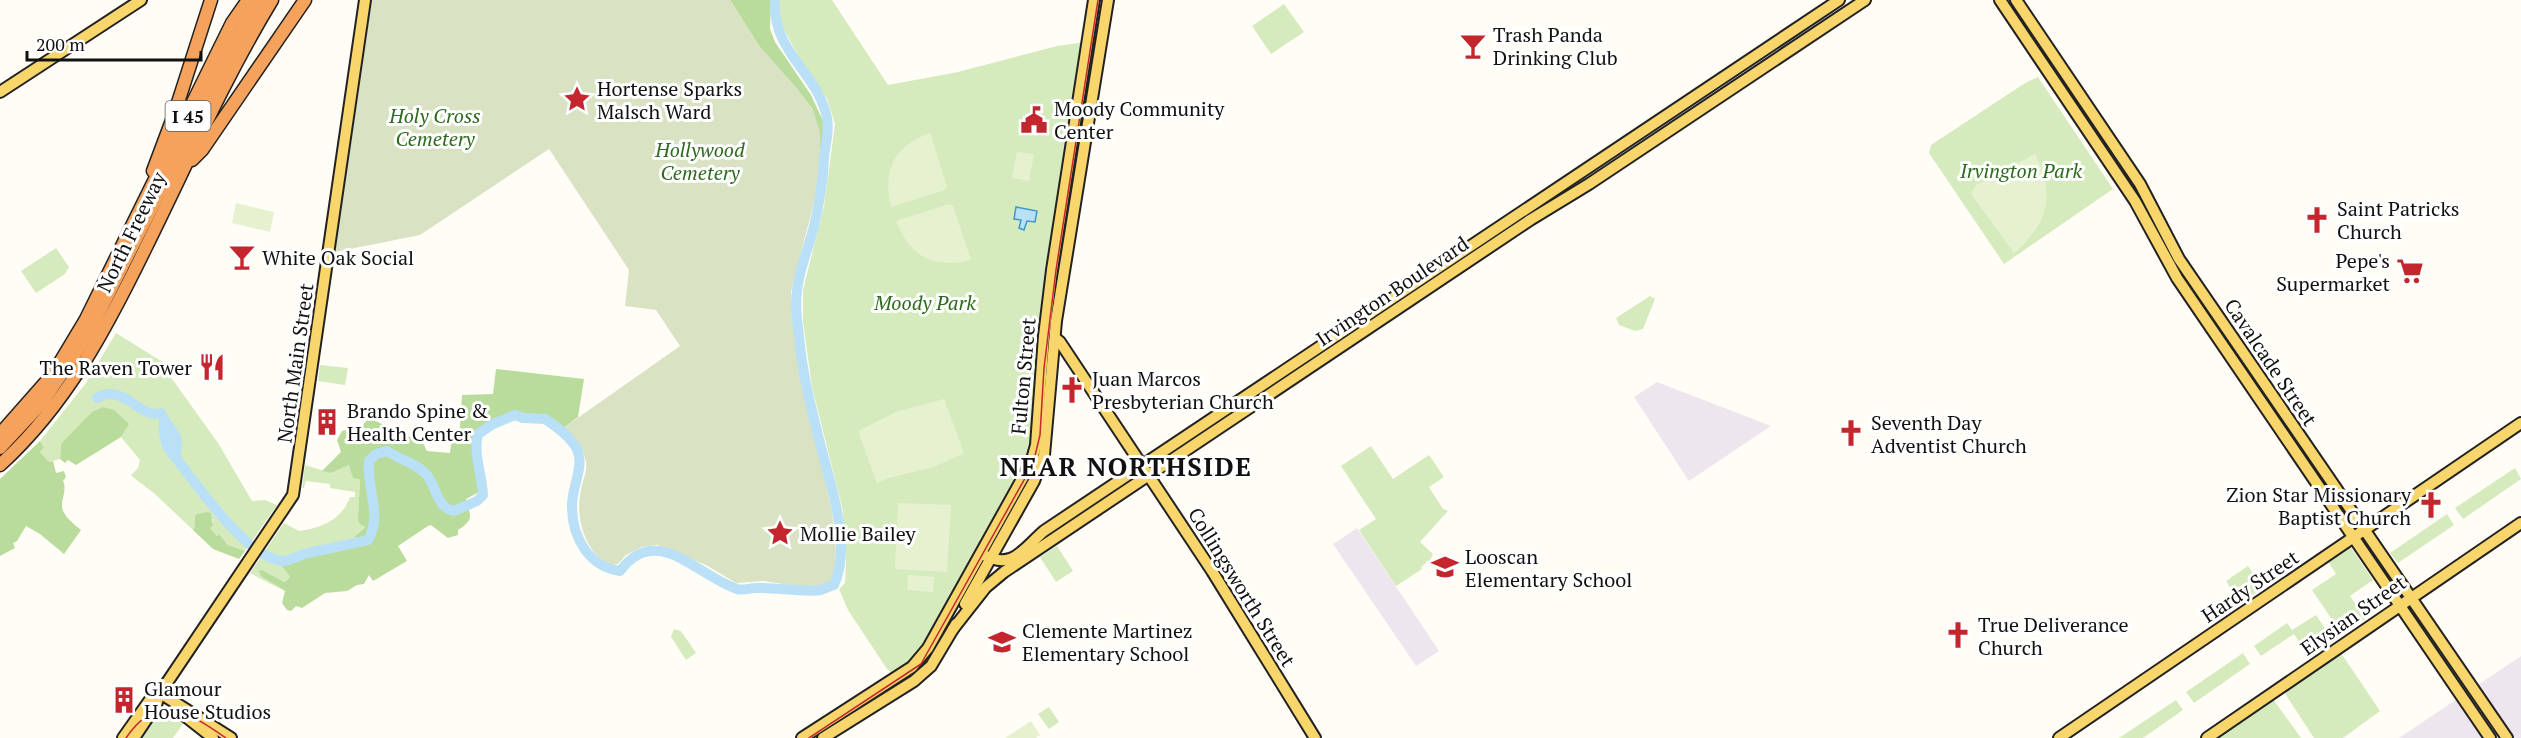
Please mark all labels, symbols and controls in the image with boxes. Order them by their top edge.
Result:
place label: Trash Panda Drinking Club [1493,21,1618,71]
scale bar [27,24,201,62]
bar icon: Trash Panda Drinking Club [1458,31,1488,61]
text: 200 m [36,32,85,56]
place label: Hortense Sparks Malsch Ward [597,75,742,125]
place icon: Hortense Sparks Malsch Ward [562,84,592,114]
place label: Moody Community Center [1054,95,1225,145]
road number: I 45 [166,101,210,131]
park label: Holy Cross Cemetery [388,102,481,152]
public building icon: Moody Community Center [1019,105,1049,135]
park label: Hollywood Cemetery [654,136,745,186]
park label: Irvington Park [1959,157,2082,184]
street label: North Freeway [90,166,172,297]
place label: Saint Patricks Church [2337,195,2459,245]
church icon: Saint Patricks Church [2302,205,2332,235]
street label: Irvington Boulevard [1310,230,1474,352]
bar icon: White Oak Social [227,242,257,272]
place label: White Oak Social [262,244,414,271]
place label: Pepe's Supermarket [2276,247,2391,297]
supermarket icon: Pepe's Supermarket [2395,256,2425,286]
street label: North Main Street [270,281,320,445]
park label: Moody Park [873,289,976,316]
street label: Cavalcade Street [2218,293,2324,431]
street label: Fulton Street [1004,316,1042,435]
restaurant icon: The Raven Tower [197,352,227,382]
place label: The Raven Tower [40,354,192,381]
place label: Juan Marcos Presbyterian Church [1092,365,1274,415]
church icon: Juan Marcos Presbyterian Church [1057,375,1087,405]
place label: Brando Spine & Health Center [347,397,488,447]
building icon: Brando Spine & Health Center [312,407,342,437]
place label: Seventh Day Adventist Church [1871,409,2027,459]
church icon: Seventh Day Adventist Church [1836,418,1866,448]
district label: NEAR NORTHSIDE [1000,449,1252,483]
place label: Zion Star Missionary Baptist Church [2226,481,2412,531]
church icon: Zion Star Missionary Baptist Church [2416,490,2446,520]
street label: Collingsworth Street [1182,502,1302,672]
place icon: Mollie Bailey [765,518,795,548]
place label: Mollie Bailey [800,520,917,547]
place label: Looscan Elementary School [1465,543,1632,593]
street label: Hardy Street [2196,543,2304,628]
school or university icon: Looscan Elementary School [1430,552,1460,582]
street label: Elysian Street [2295,568,2411,661]
place label: True Deliverance Church [1978,611,2129,661]
place label: Clemente Martinez Elementary School [1022,617,1193,667]
church icon: True Deliverance Church [1943,620,1973,650]
school or university icon: Clemente Martinez Elementary School [987,627,1017,657]
place label: Glamour House Studios [144,675,271,725]
building icon: Glamour House Studios [109,685,139,715]

